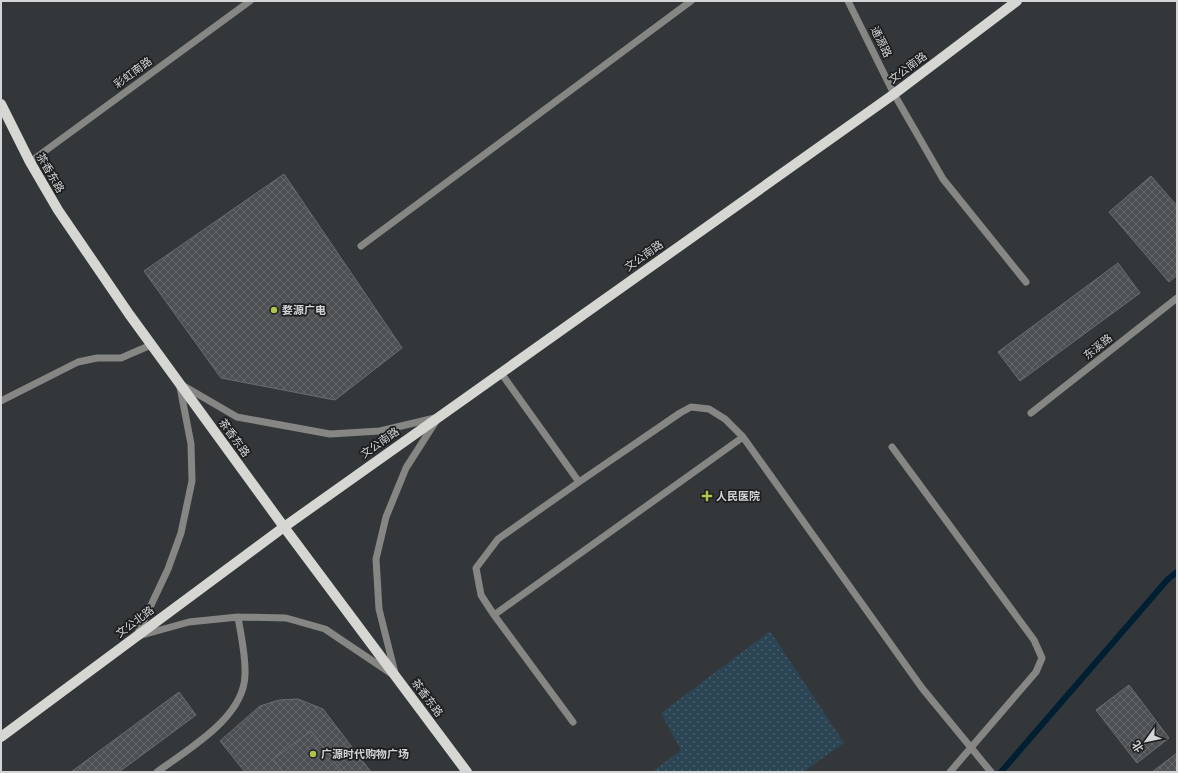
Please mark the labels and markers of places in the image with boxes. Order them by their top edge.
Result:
place label: 婺源广电 [282,304,326,317]
marker: 婺源广电 [269,305,279,315]
marker: 人民医院 [701,490,713,502]
place label: 人民医院 [716,490,760,503]
place label: 广源时代购物广场 [321,748,409,761]
marker: 广源时代购物广场 [308,749,318,759]

